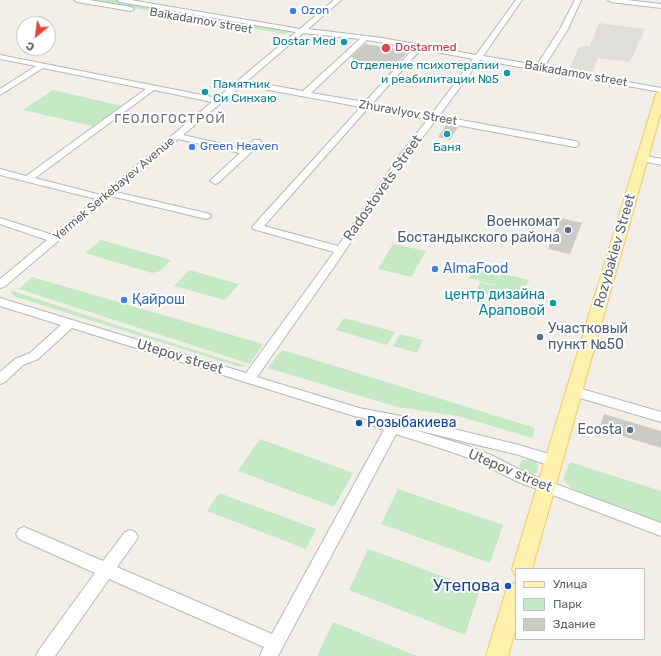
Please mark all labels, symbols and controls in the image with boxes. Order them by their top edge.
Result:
place label: Ozon [301,4,329,18]
street label: Baikadamov street [148,5,254,37]
marker: Ozon [288,6,298,16]
north arrow [16,16,56,56]
place label: Dostar Med [273,35,336,49]
marker: Dostar Med [339,37,349,47]
text: С [24,39,37,54]
place label: Dostarmed [395,41,457,55]
marker: Dostarmed [380,42,392,54]
street label: Baikadamov street [523,58,629,90]
place label: Отделение психотерапии и реабилитации №5 [350,59,499,87]
marker: Отделение психотерапии и реабилитации №5 [502,68,512,78]
place label: Памятник Си Синхаю [213,78,276,106]
marker: Памятник Си Синхаю [200,87,210,97]
street label: Zhuravlyov Street [358,97,458,129]
district label: ГЕОЛОГОСТРОЙ [114,111,226,127]
marker: Баня [442,129,452,139]
street label: Radostovets Street [340,132,426,244]
street label: Yermek Serkebayev Avenue [50,134,178,244]
place label: Green Heaven [200,140,278,154]
place label: Баня [433,141,461,155]
marker: Green Heaven [187,142,197,152]
street label: Rozybakiev Street [591,192,639,310]
place label: Военкомат Бостандыкского района [397,214,560,246]
marker: Военкомат Бостандыкского района [563,225,573,235]
place label: AlmaFood [443,261,508,277]
marker: AlmaFood [430,264,440,274]
place label: центр дизайна Араповой [444,287,545,320]
place label: Қайрош [132,292,185,308]
marker: Қайрош [119,295,129,305]
marker: центр дизайна Араповой [548,298,558,308]
place label: Участковый пункт №50 [548,321,628,354]
marker: Участковый пункт №50 [535,332,545,342]
street label: Utepov street [135,336,225,378]
place label: Розыбакиева [367,415,456,431]
marker: Розыбакиева [354,418,364,428]
place label: Ecosta [578,422,622,438]
marker: Ecosta [625,425,635,435]
street label: Utepov street [466,446,554,496]
legend [515,568,645,640]
place label: Утепова [433,576,500,596]
text: Улица [553,577,587,591]
marker: Утепова [503,581,513,591]
text: Парк [553,597,582,611]
text: Здание [553,617,596,631]

